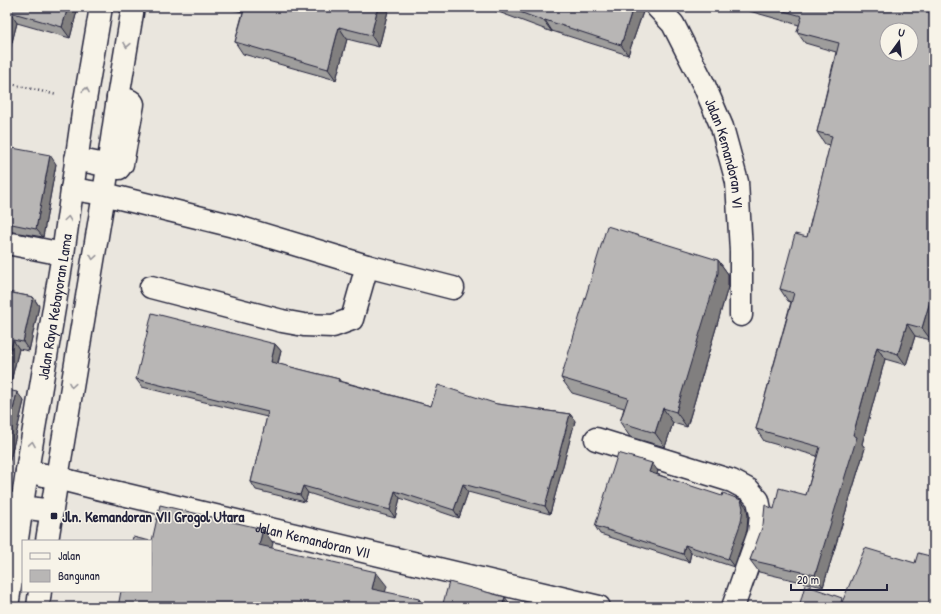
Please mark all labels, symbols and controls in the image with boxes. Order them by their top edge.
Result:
north arrow [879,22,919,62]
text: U [897,25,906,40]
one-way arrow [123,42,132,49]
one-way arrow [82,87,90,93]
street label: Jalan Kemandoran VI [700,95,749,209]
one-way arrow [63,216,72,222]
street label: Jalan Raya Kebayoran Lama [32,232,76,381]
one-way arrow [90,254,98,260]
one-way arrow [68,382,77,388]
one-way arrow [27,441,36,447]
place label: Jln. Kemandoran VII Grogol Utara [62,506,245,528]
marker: Jln. Kemandoran VII Grogol Utara [49,511,59,521]
street label: Jalan Kemandoran VII [253,515,373,563]
legend [22,540,152,592]
text: Jalan [58,547,80,564]
scale bar [791,566,887,592]
text: Bangunan [58,567,100,584]
text: 20 m [797,571,819,588]

